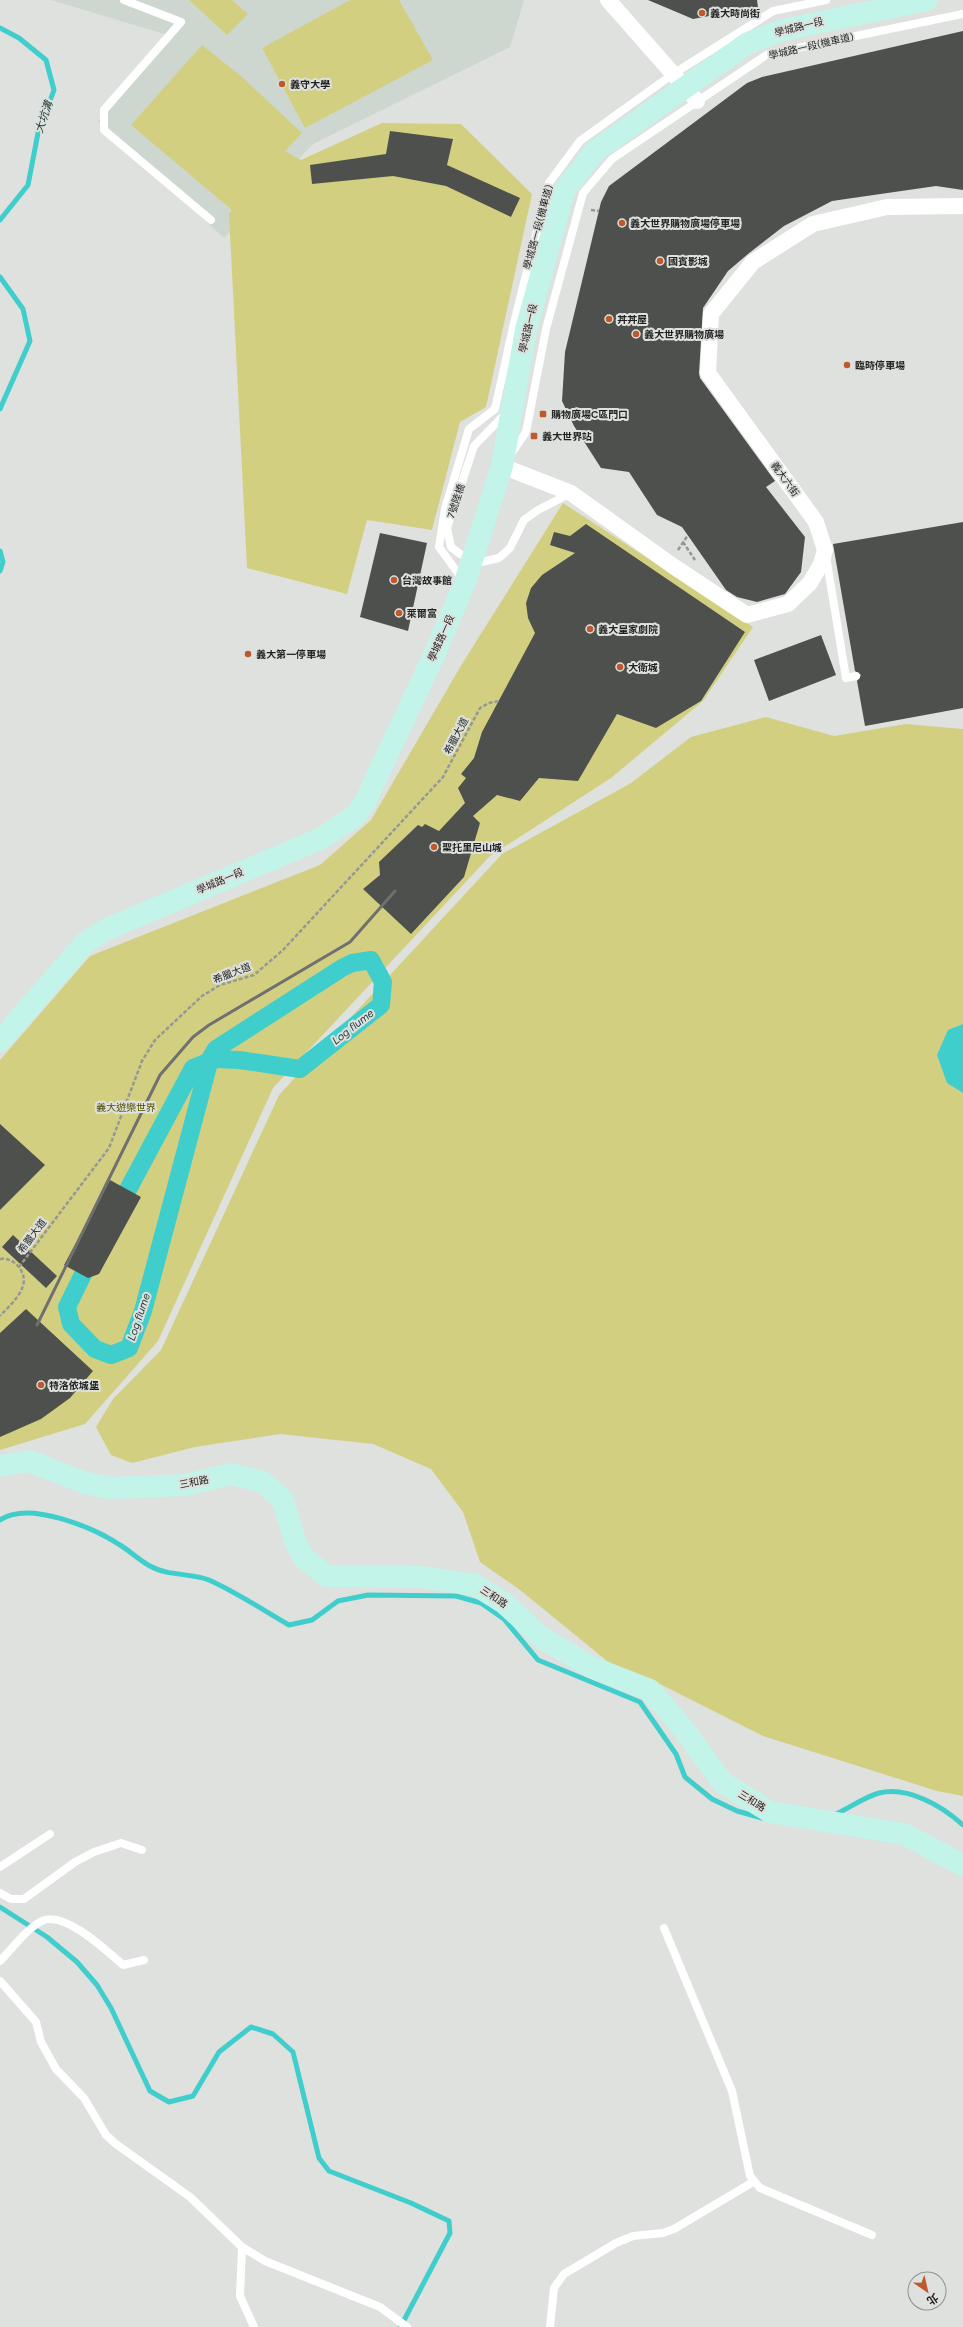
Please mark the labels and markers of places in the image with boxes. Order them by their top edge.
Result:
place label: 義大時尚街 [710,7,760,20]
marker: 義大時尚街 [697,8,707,18]
place label: 義守大學 [290,78,330,91]
marker: 義守大學 [277,79,287,89]
place label: 義大世界購物廣場停車場 [630,217,740,230]
marker: 義大世界購物廣場停車場 [617,218,627,228]
place label: 國賓影城 [668,255,708,268]
marker: 國賓影城 [655,256,665,266]
place label: 丼丼屋 [617,313,647,326]
marker: 丼丼屋 [604,314,614,324]
place label: 義大世界購物廣場 [644,328,724,341]
marker: 義大世界購物廣場 [631,329,641,339]
place label: 臨時停車場 [855,359,905,372]
marker: 臨時停車場 [842,360,852,370]
place label: 購物廣場C區門口 [551,408,628,421]
marker: 購物廣場C區門口 [538,409,548,419]
place label: 義大世界站 [542,430,592,443]
marker: 義大世界站 [529,431,539,441]
place label: 台灣故事館 [402,574,452,587]
marker: 台灣故事館 [389,575,399,585]
place label: 萊爾富 [407,607,437,620]
marker: 萊爾富 [394,608,404,618]
place label: 義大皇家劇院 [598,623,658,636]
marker: 義大皇家劇院 [585,624,595,634]
place label: 義大第一停車場 [256,648,326,661]
marker: 義大第一停車場 [243,649,253,659]
place label: 大衛城 [628,661,658,674]
marker: 大衛城 [615,662,625,672]
place label: 聖托里尼山城 [442,841,502,854]
marker: 聖托里尼山城 [429,842,439,852]
place label: 特洛依城堡 [49,1379,100,1392]
marker: 特洛依城堡 [36,1380,46,1390]

